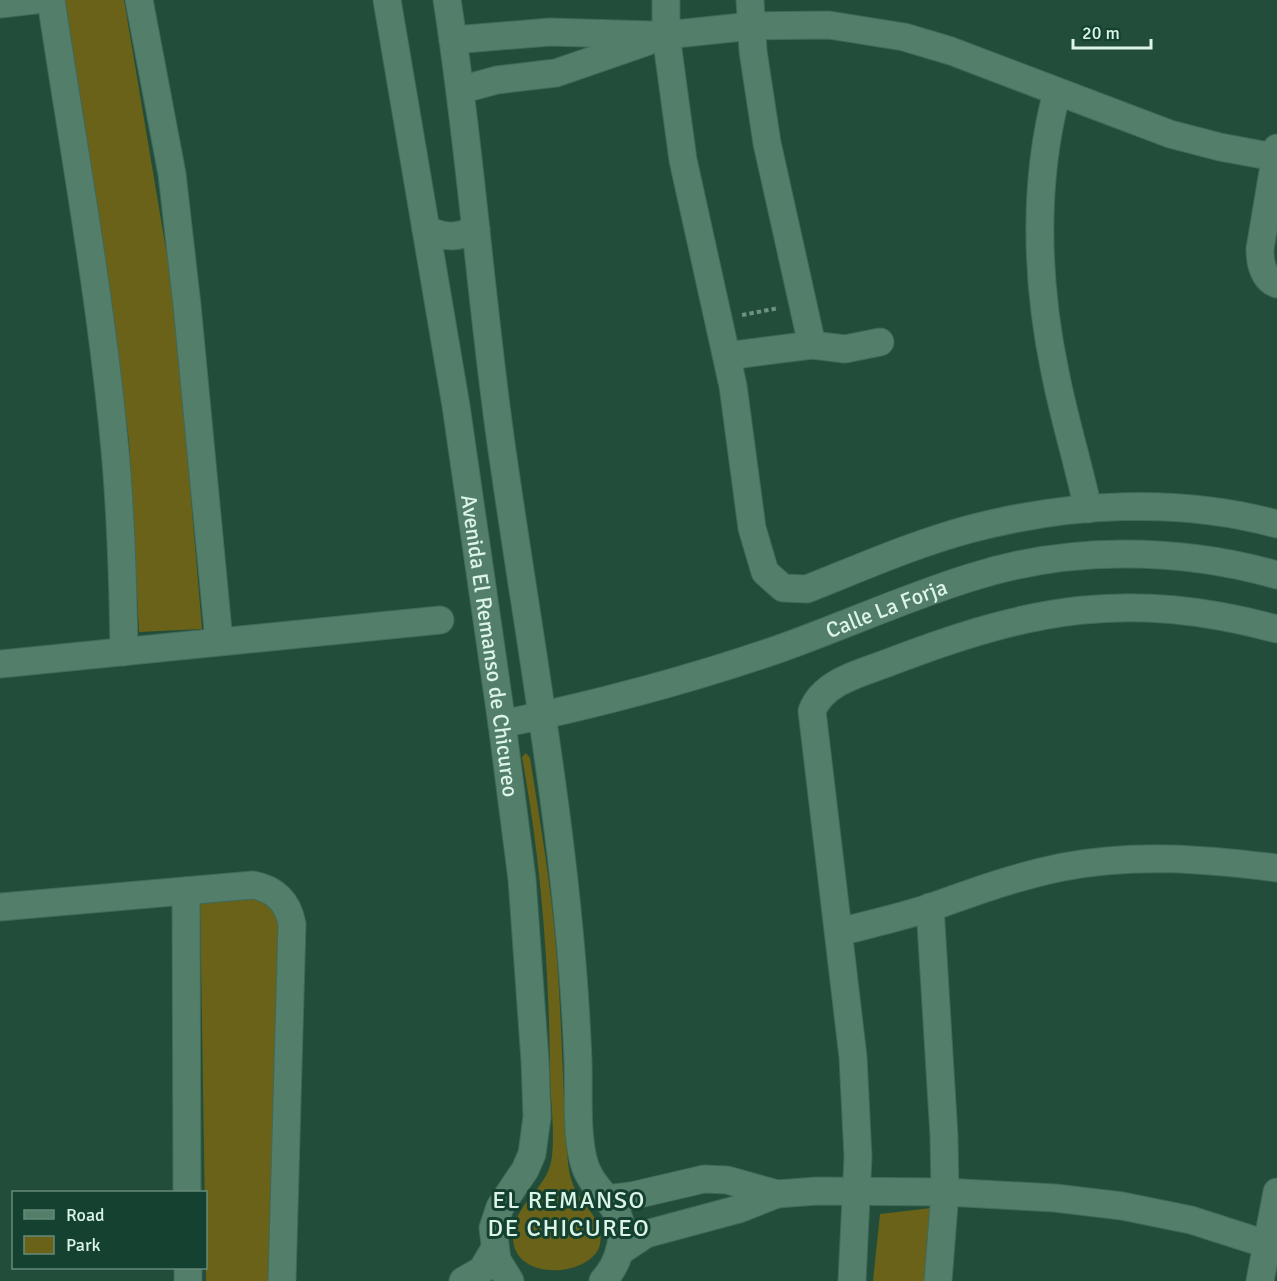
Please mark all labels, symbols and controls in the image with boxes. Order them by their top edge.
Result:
scale bar [1073,12,1151,50]
text: 20 m [1082,22,1120,44]
street label: Avenida El Remanso de Chicureo [455,493,524,799]
street label: Calle La Forja [822,573,951,644]
district label: EL REMANSO DE CHICUREO [488,1185,650,1243]
legend [12,1191,207,1269]
text: Road [66,1204,105,1226]
text: Park [66,1234,101,1256]

